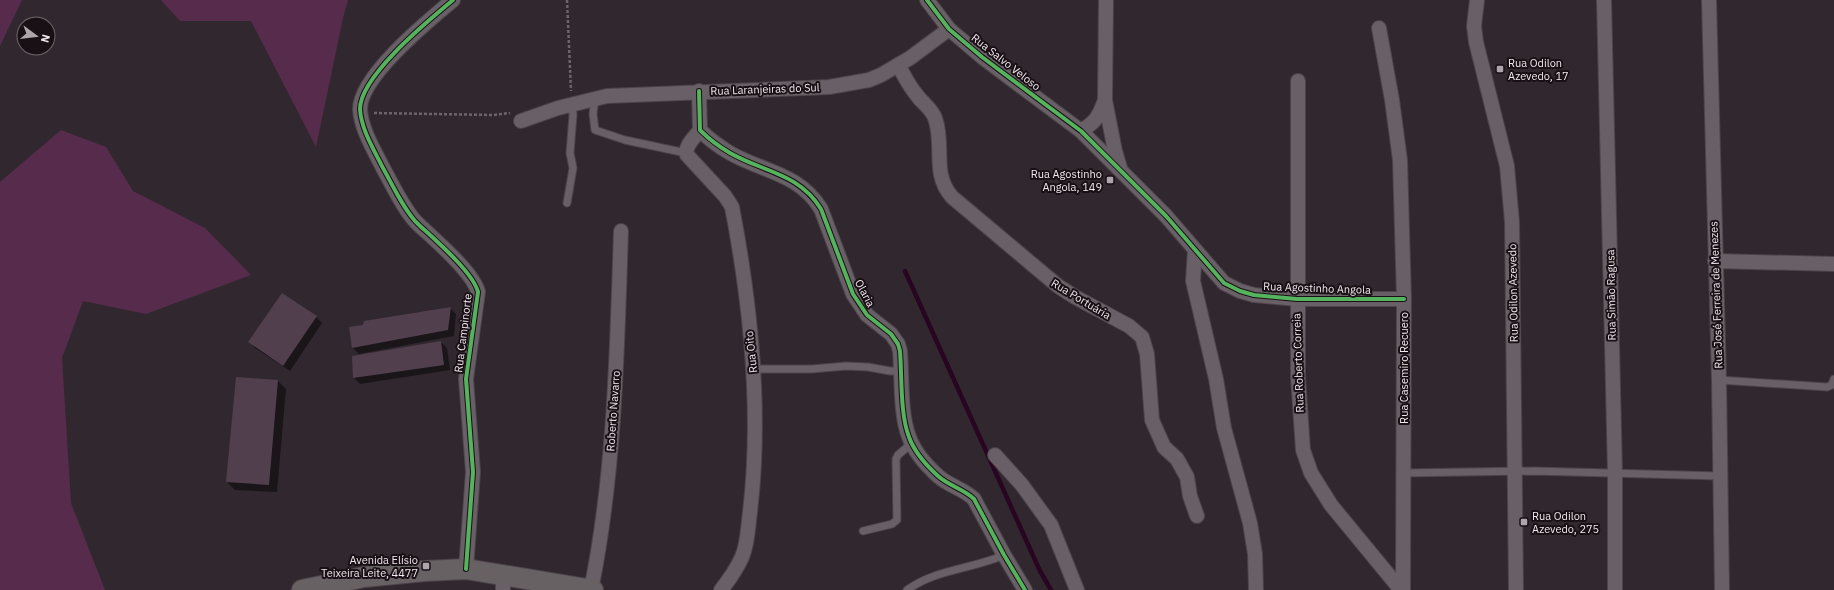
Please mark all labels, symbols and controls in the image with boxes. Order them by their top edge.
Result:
north arrow [16,16,56,56]
street label: Rua Salvo Veloso [969,31,1043,93]
text: N [38,33,53,44]
place label: Rua Odilon Azevedo, 17 [1508,56,1569,83]
marker: Rua Odilon Azevedo, 17 [1495,64,1505,74]
street label: Rua Laranjeiras do Sul [710,80,820,98]
place label: Rua Agostinho Angola, 149 [1031,167,1102,194]
marker: Rua Agostinho Angola, 149 [1105,175,1115,185]
street label: Rua José Ferreira de Menezes [1706,221,1726,369]
street label: Rua Odilon Azevedo [1505,244,1521,342]
street label: Rua Simão Ragusa [1603,249,1619,341]
street label: Rua Portuária [1049,276,1113,322]
street label: Olaria [852,277,878,309]
street label: Rua Agostinho Angola [1263,279,1371,297]
street label: Rua Campinorte [451,293,475,373]
street label: Rua Casemiro Recuero [1397,312,1411,424]
street label: Rua Roberto Correia [1289,313,1307,413]
street label: Rua Oito [742,330,760,374]
street label: Roberto Navarro [603,370,623,452]
place label: Rua Odilon Azevedo, 275 [1532,509,1599,536]
marker: Rua Odilon Azevedo, 275 [1519,517,1529,527]
place label: Avenida Elísio Teixeira Leite, 4477 [321,553,418,580]
marker: Avenida Elísio Teixeira Leite, 4477 [421,561,431,571]

